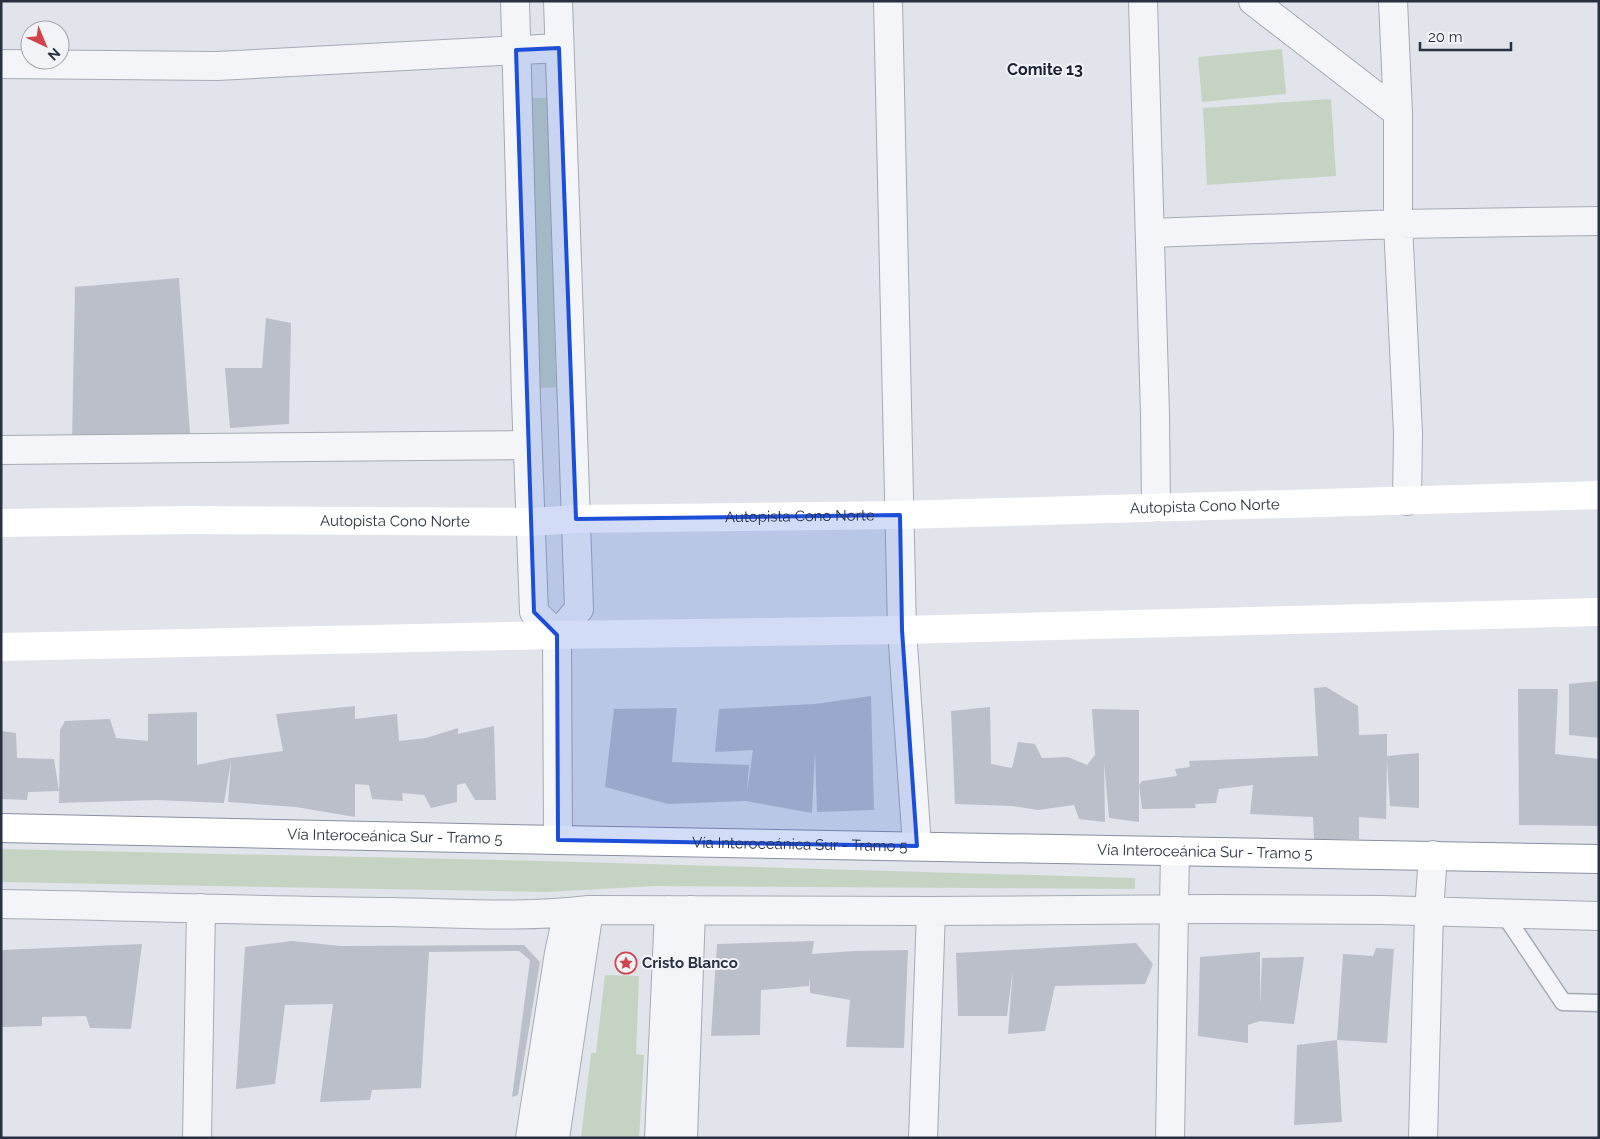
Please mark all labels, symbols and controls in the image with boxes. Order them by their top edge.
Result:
north arrow [20,20,70,70]
scale bar [1420,20,1511,52]
text: 20 m [1428,28,1463,46]
text: N [45,45,63,64]
district label: Comite 13 [1007,60,1083,79]
street label: Autopista Cono Norte [1130,495,1280,517]
street label: Autopista Cono Norte [725,506,875,526]
street label: Autopista Cono Norte [320,512,470,531]
street label: Vía Interoceánica Sur - Tramo 5 [287,825,503,848]
street label: Vía Interoceánica Sur - Tramo 5 [692,833,908,855]
street label: Vía Interoceánica Sur - Tramo 5 [1097,841,1313,863]
place icon: Cristo Blanco [614,951,638,975]
place label: Cristo Blanco [642,954,738,972]

